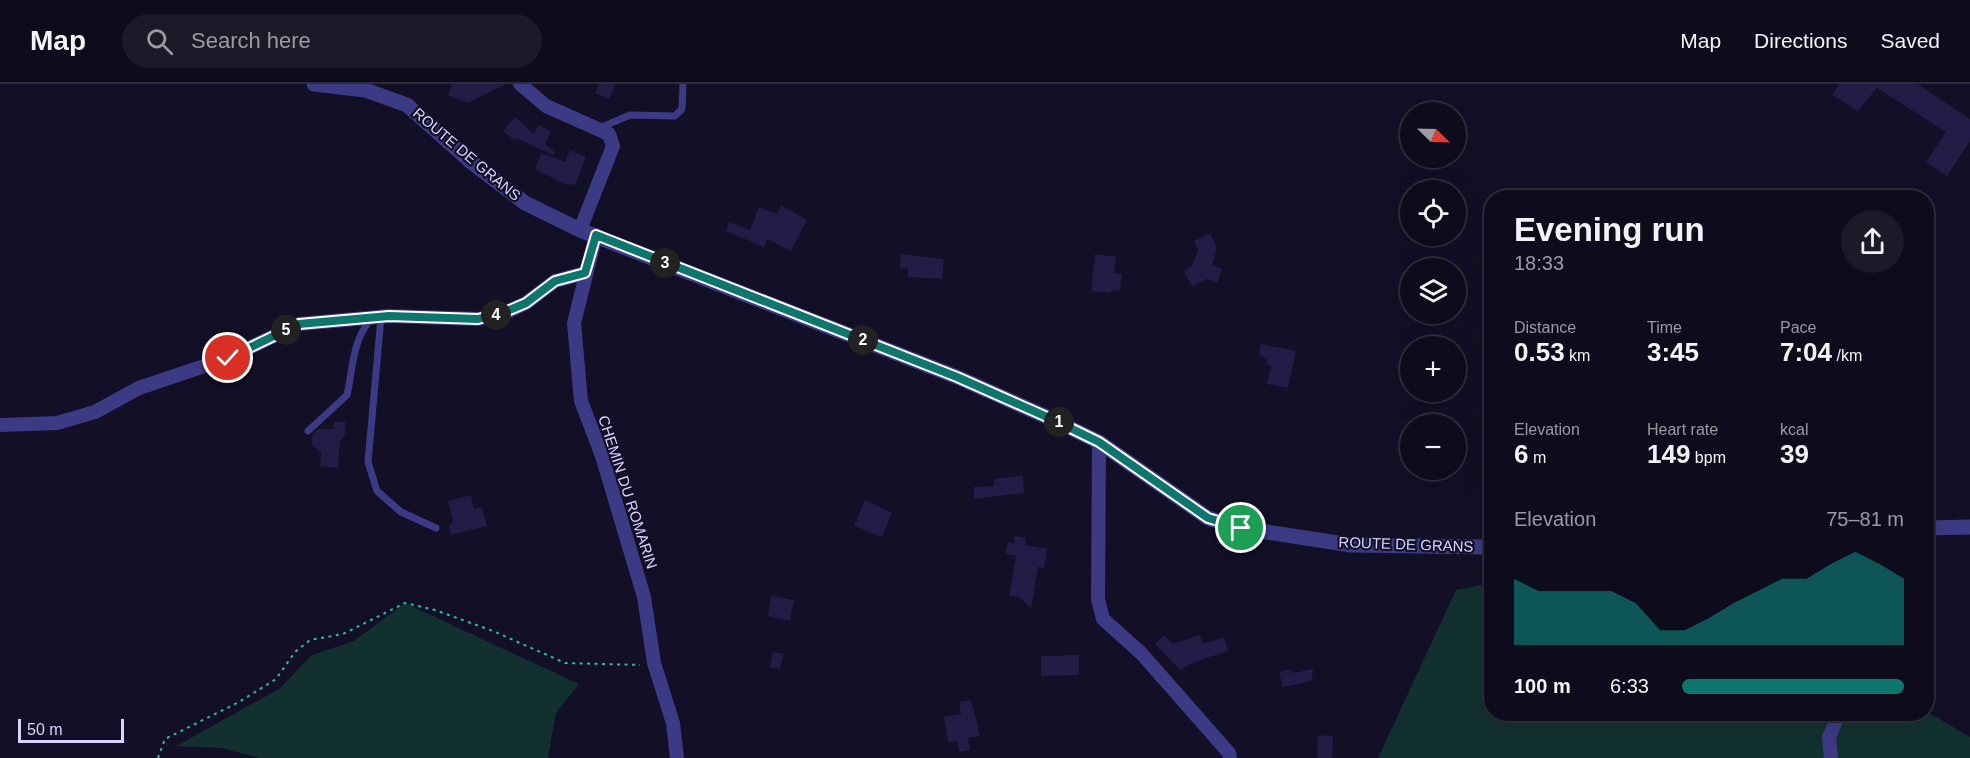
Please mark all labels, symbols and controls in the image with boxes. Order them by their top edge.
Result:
search box [122,14,542,68]
text: Map [30,25,86,56]
icon: search [143,25,176,58]
text: Search here [191,28,311,53]
text: Map [1680,29,1721,52]
text: Directions [1754,29,1847,52]
text: Saved [1880,29,1940,52]
north arrow [1400,102,1466,168]
map controls [1400,102,1466,480]
street label: ROUTE DE GRANS [410,104,524,204]
button: locate [1400,180,1466,246]
button: share [1841,210,1904,273]
text: Evening run [1514,211,1705,248]
pin: 3 [650,248,680,278]
text: 18:33 [1514,252,1564,274]
text: 3 [661,254,669,271]
button: layers [1400,258,1466,324]
pin: 4 [481,300,511,330]
text: 4 [492,306,500,323]
pin: 5 [271,315,301,345]
text: Distance [1514,319,1576,336]
text: Time [1647,319,1682,336]
text: Pace [1780,319,1816,336]
text: 5 [282,321,290,338]
pin: 2 [848,325,878,355]
text: 2 [859,331,867,348]
pin [202,332,253,383]
button: + [1400,336,1466,402]
text: 0.53 [1514,337,1565,367]
text: 3:45 [1647,337,1699,367]
text: 7:04 [1780,337,1832,367]
icon: check [211,341,244,374]
text: km [1565,347,1590,364]
text: /km [1832,347,1862,364]
pin: 1 [1044,407,1074,437]
street label: CHEMIN DU ROMARIN [595,413,661,571]
text: 1 [1055,413,1063,430]
button: − [1400,414,1466,480]
text: Elevation [1514,421,1580,438]
text: Heart rate [1647,421,1718,438]
text: kcal [1780,421,1808,438]
text: 6 [1514,439,1528,469]
text: 149 [1647,439,1690,469]
text: 39 [1780,439,1809,469]
text: m [1528,449,1546,466]
text: bpm [1690,449,1726,466]
pin [1215,502,1266,553]
text: Elevation [1514,508,1596,530]
text: 75–81 m [1826,508,1904,530]
icon: arrive [1224,511,1257,544]
street label: ROUTE DE GRANS [1338,533,1474,555]
text: 100 m [1514,675,1571,697]
text: 6:33 [1610,675,1649,697]
scale bar [18,716,124,744]
text: 50 m [27,721,63,738]

